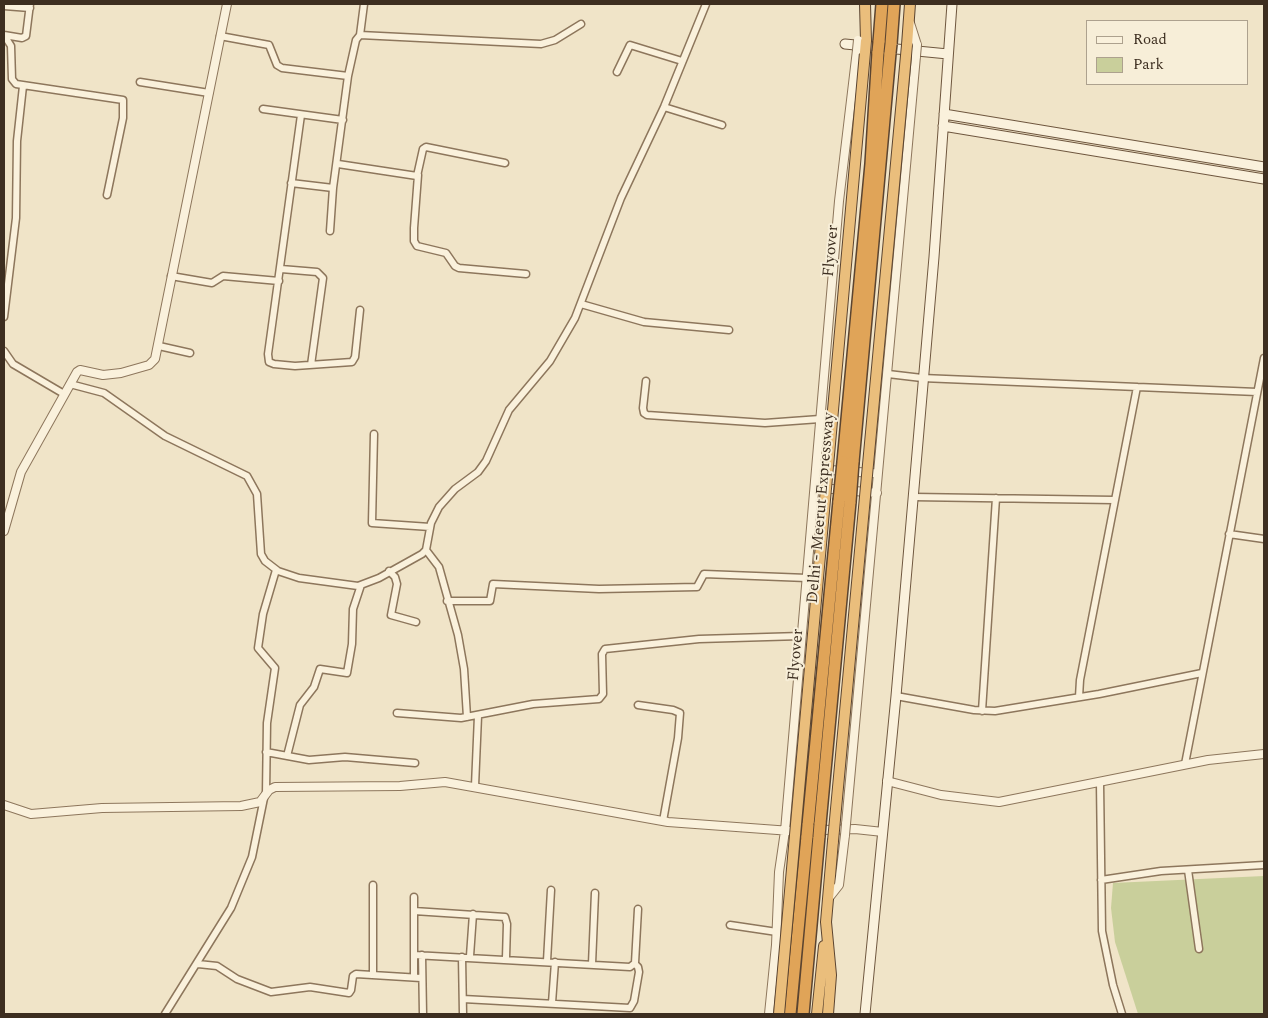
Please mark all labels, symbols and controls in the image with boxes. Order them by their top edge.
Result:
legend [1086,20,1248,85]
text: Road [1133,28,1167,51]
text: Park [1133,53,1164,76]
street label: Flyover [820,224,844,278]
street label: Delhi - Meerut Expressway [804,412,840,604]
street label: Flyover [785,628,809,682]

